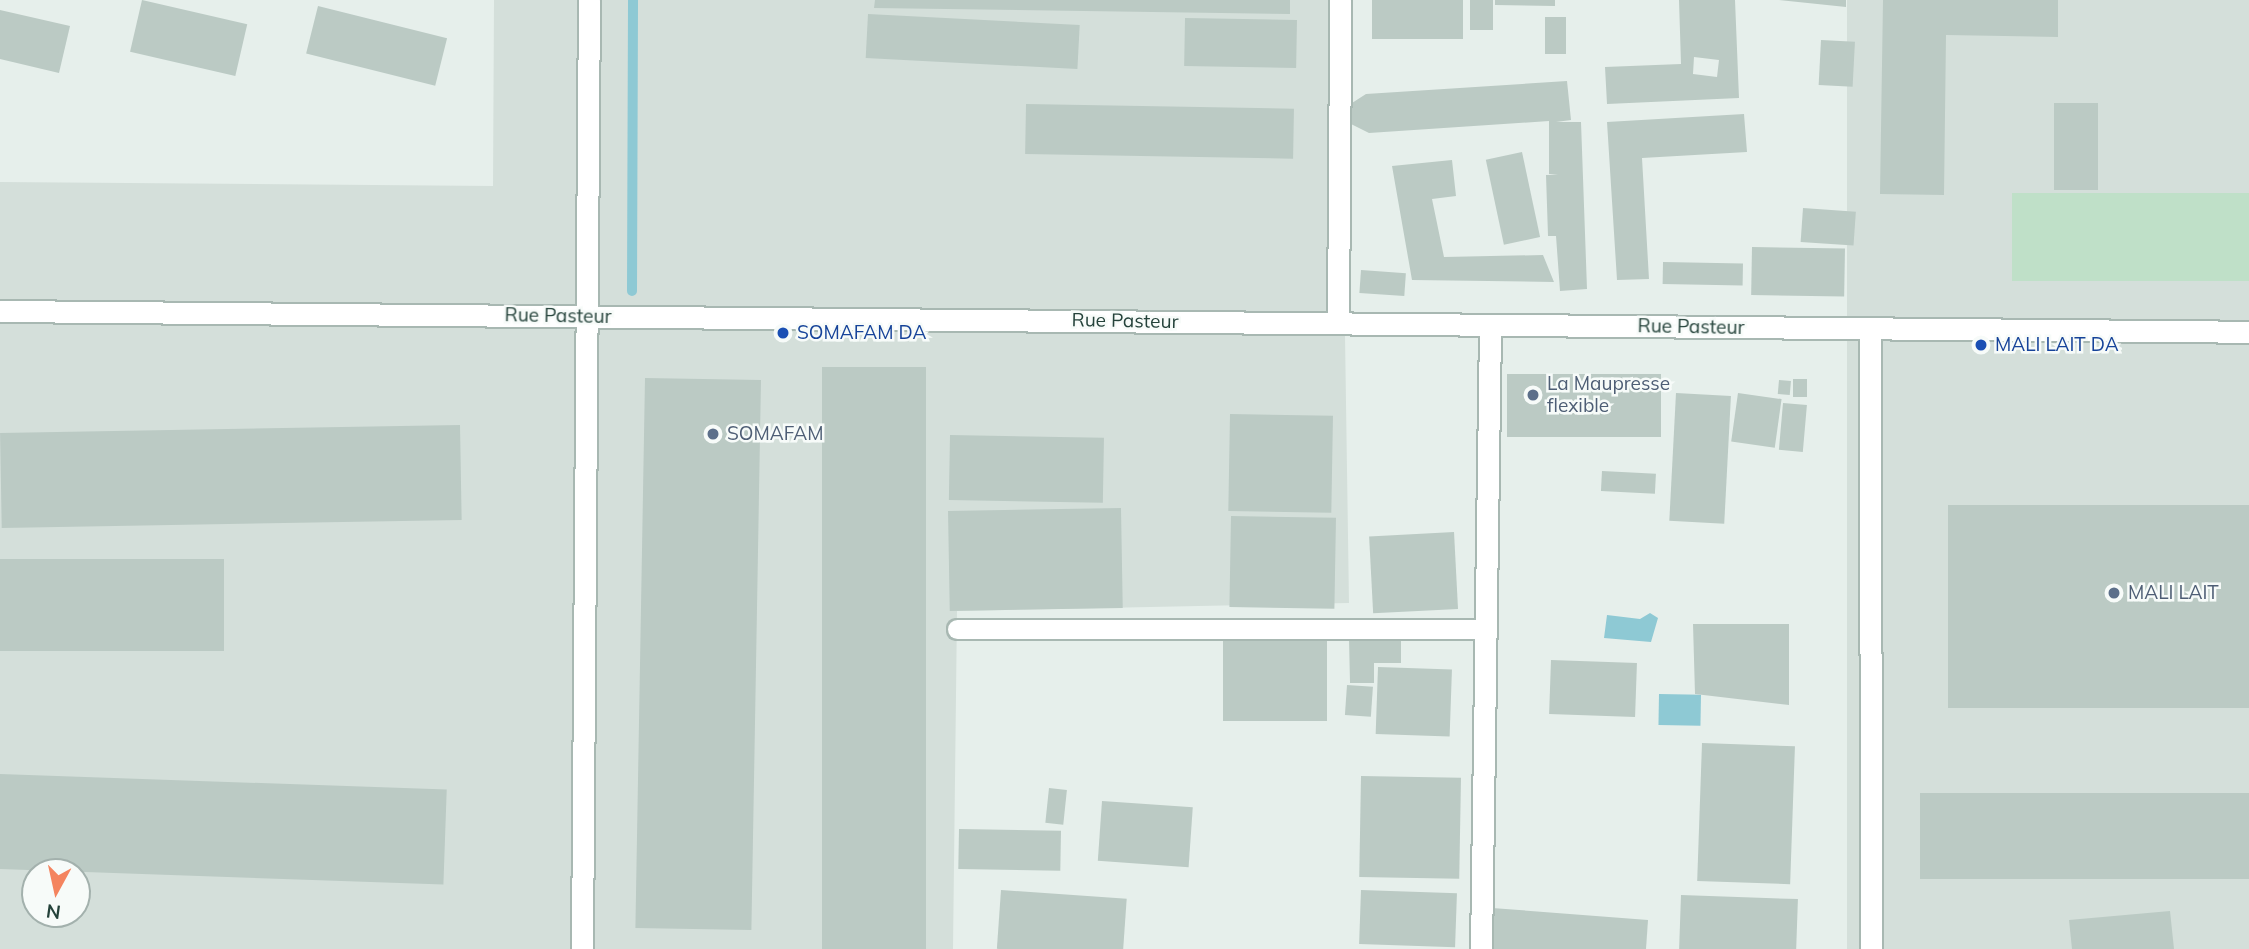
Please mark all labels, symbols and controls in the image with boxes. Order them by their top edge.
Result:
street label: Rue Pasteur [504,304,612,328]
street label: Rue Pasteur [1071,309,1179,333]
street label: Rue Pasteur [1637,315,1745,339]
place label: SOMAFAM DA [797,322,927,344]
marker: SOMAFAM DA [775,325,791,341]
place label: MALI LAIT DA [1995,334,2119,356]
marker: MALI LAIT DA [1973,337,1989,353]
place label: La Maupresse flexible [1547,373,1670,417]
marker: La Maupresse flexible [1525,387,1541,403]
place label: SOMAFAM [727,423,824,445]
marker: SOMAFAM [705,426,721,442]
place label: MALI LAIT [2128,582,2219,604]
marker: MALI LAIT [2106,585,2122,601]
north arrow [21,858,91,928]
text: N [45,899,62,925]

